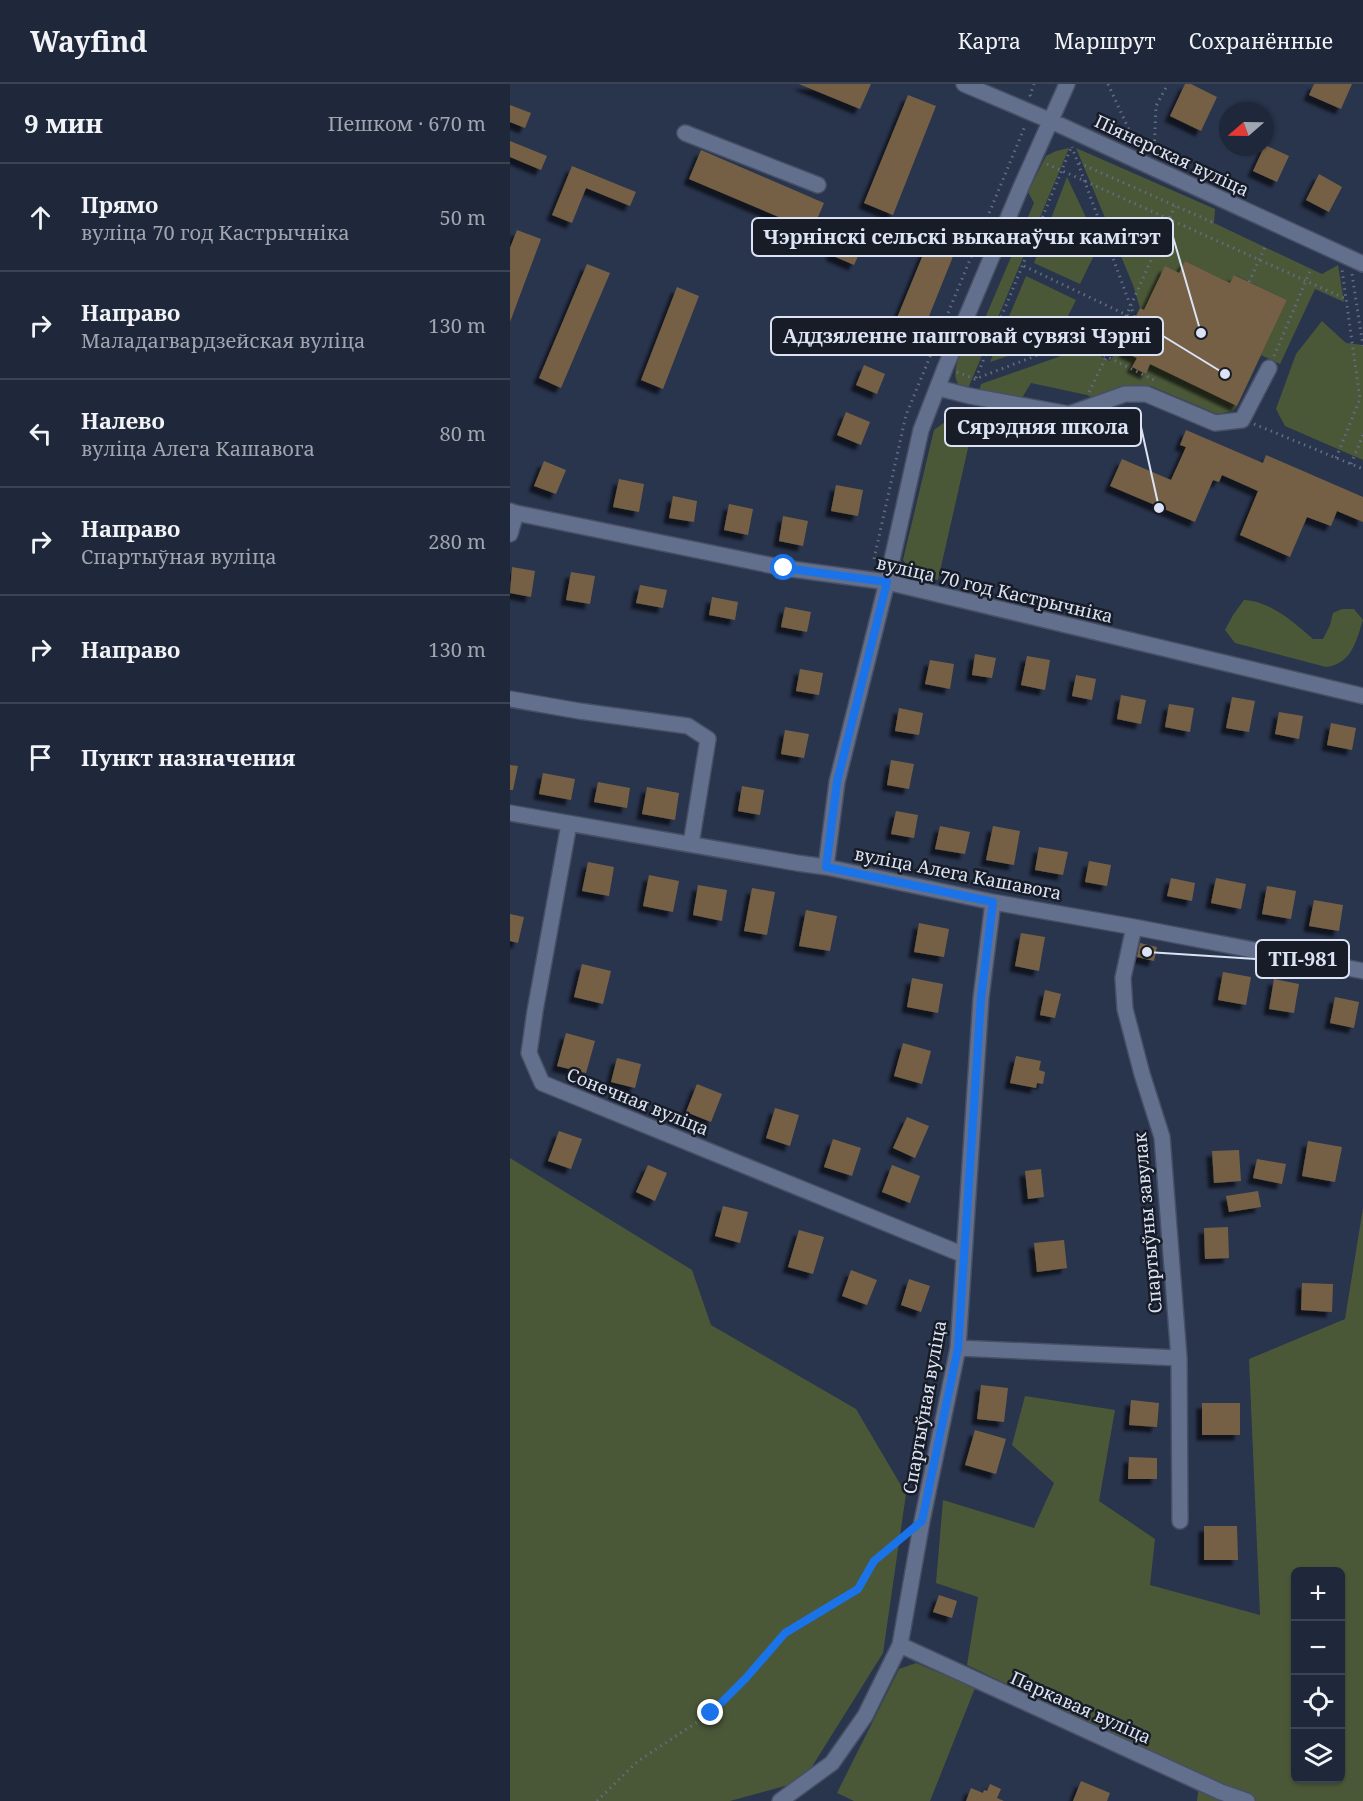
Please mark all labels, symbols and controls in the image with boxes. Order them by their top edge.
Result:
text: Wayfind [30,22,148,60]
text: Карта [958,27,1021,55]
text: Маршрут [1054,27,1156,55]
text: Сохранённые [1189,27,1333,55]
north arrow [1219,102,1273,156]
text: 9 мин [24,105,103,141]
street label: Піянерская вуліца [1091,109,1253,201]
text: Пешком · 670 m [328,110,486,137]
text: Прямо [81,189,158,219]
icon: ahead [24,201,57,234]
text: 50 m [440,204,486,231]
callout: Чэрнінскі сельскі выканаўчы камітэт [752,218,1173,256]
text: вуліца 70 год Кастрычніка [81,219,350,246]
text: Чэрнінскі сельскі выканаўчы камітэт [763,223,1161,250]
text: Направо [81,297,180,327]
icon: right [24,309,57,342]
text: 130 m [428,312,486,339]
callout: Аддзяленне паштовай сувязі Чэрні [771,317,1163,355]
text: Аддзяленне паштовай сувязі Чэрні [783,322,1151,349]
text: Маладагвардзейская вуліца [81,327,366,354]
text: Налево [81,405,165,435]
callout: Сярэдняя школа [945,408,1141,446]
text: Сярэдняя школа [957,413,1129,440]
icon: left [24,417,57,450]
text: 80 m [440,420,486,447]
text: вуліца Алега Кашавога [81,435,315,462]
text: Направо [81,513,180,543]
icon: right [24,525,57,558]
text: 280 m [428,528,486,555]
text: Спартыўная вуліца [81,543,277,570]
street label: вуліца 70 год Кастрычніка [874,550,1116,628]
route start [770,554,796,580]
icon: right [24,633,57,666]
text: Направо [81,634,180,664]
text: 130 m [428,636,486,663]
icon: arrive [24,741,57,774]
text: Пункт назначения [81,742,295,772]
street label: вуліца Алега Кашавога [852,841,1064,905]
callout: ТП-981 [1256,940,1349,978]
text: ТП-981 [1268,945,1338,972]
street label: Сонечная вуліца [563,1062,713,1140]
street label: Спартыўны завулак [1127,1131,1167,1315]
street label: Спартыўная вуліца [897,1318,951,1496]
map controls [1291,1567,1345,1783]
button: + [1291,1567,1345,1621]
button: − [1291,1621,1345,1675]
street label: Паркавая вуліца [1007,1665,1155,1749]
button: locate [1291,1675,1345,1729]
route end [697,1699,723,1725]
button: layers [1291,1729,1345,1783]

